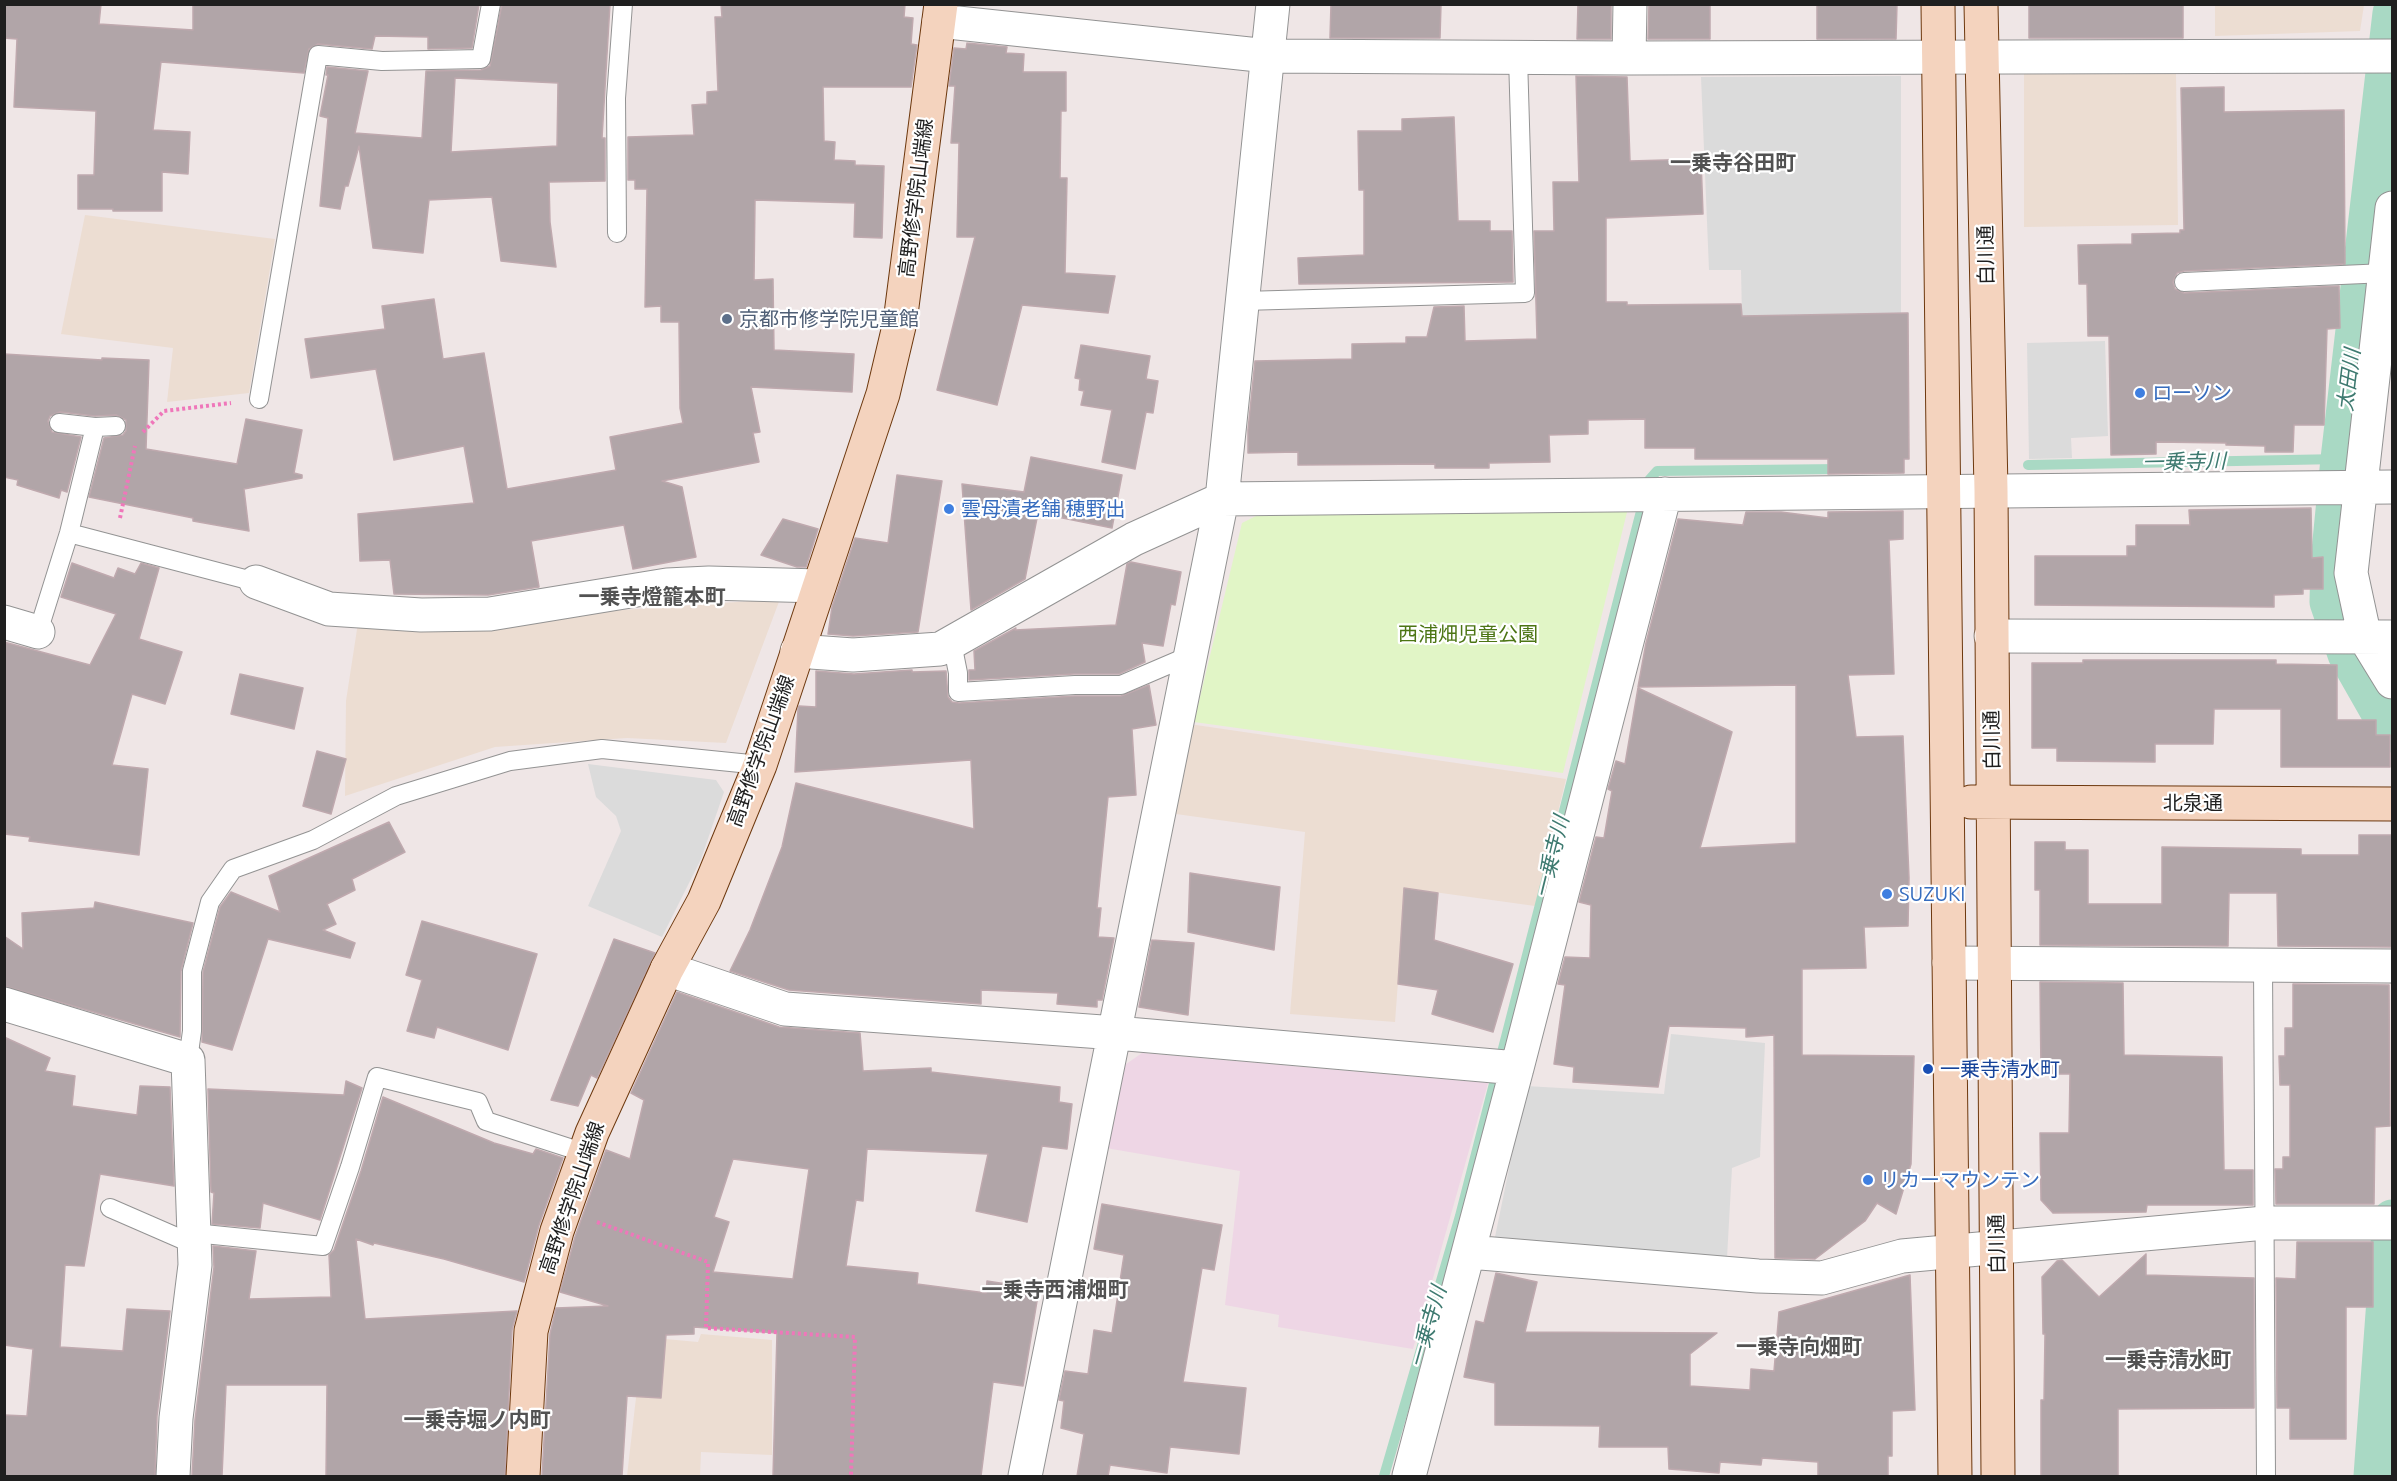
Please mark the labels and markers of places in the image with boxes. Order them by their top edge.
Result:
place label: 京都市修学院児童館 [739,307,919,331]
marker: 京都市修学院児童館 [720,312,734,326]
place label: ローソン [2152,381,2232,405]
marker: ローソン [2133,386,2147,400]
place label: 雲母漬老舗 穂野出 [961,497,1126,521]
marker: 雲母漬老舗 穂野出 [942,502,956,516]
place label: SUZUKI [1899,882,1965,906]
marker: SUZUKI [1880,887,1894,901]
place label: 一乗寺清水町 [1940,1057,2060,1081]
marker: 一乗寺清水町 [1921,1062,1935,1076]
place label: リカーマウンテン [1880,1168,2040,1192]
marker: リカーマウンテン [1861,1173,1875,1187]

